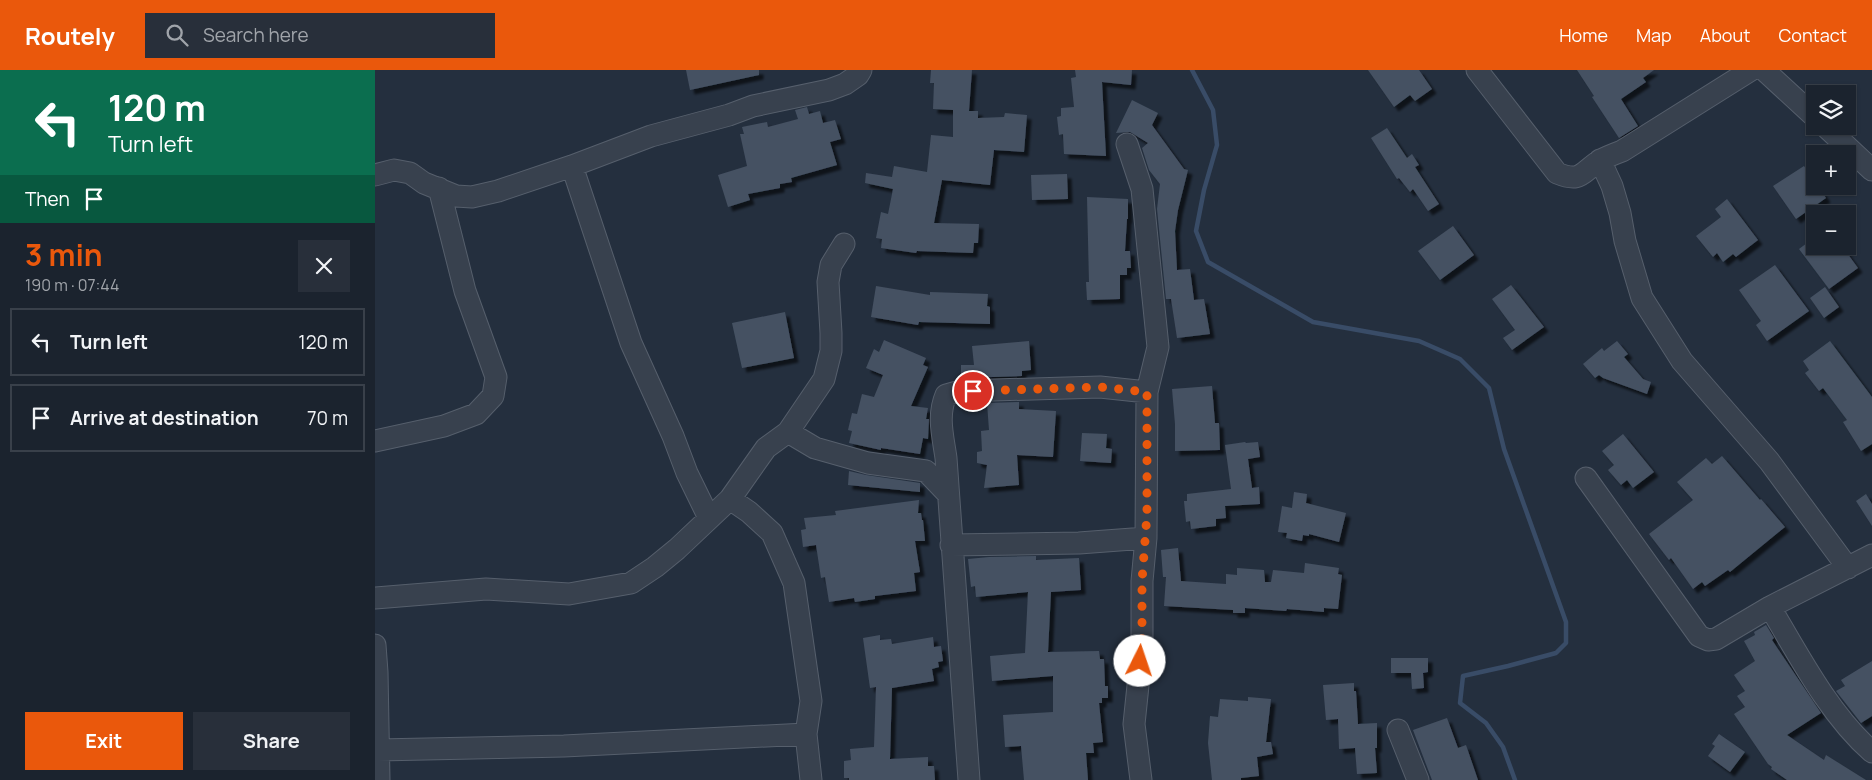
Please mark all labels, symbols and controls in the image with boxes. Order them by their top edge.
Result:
search box [145,13,495,58]
text: Routely [25,19,115,52]
icon: search [163,21,191,49]
text: Search here [203,22,309,48]
text: Home [1559,23,1608,47]
text: Map [1636,23,1672,47]
text: About [1700,23,1750,47]
text: Contact [1778,23,1847,47]
text: 120 m [108,84,206,132]
map controls [1806,85,1856,255]
button: layers [1806,85,1856,135]
icon: left [25,90,90,155]
text: Turn left [108,129,193,159]
button: + [1806,145,1856,195]
icon: arrive [80,185,108,213]
text: Then [25,186,70,212]
button: − [1806,205,1856,255]
text: 3 min [25,234,103,275]
button: close [298,240,350,292]
text: 190 m · 07:44 [25,274,119,296]
icon: left [27,328,55,356]
text: Turn left [70,329,148,355]
text: 120 m [298,329,348,355]
pin [952,370,994,412]
icon: arrive [959,377,987,405]
icon: arrive [27,404,55,432]
text: Arrive at destination [70,405,259,431]
text: 70 m [307,405,348,431]
position arrow [1113,634,1165,686]
button: Exit [25,712,183,770]
button: Share [193,712,350,770]

